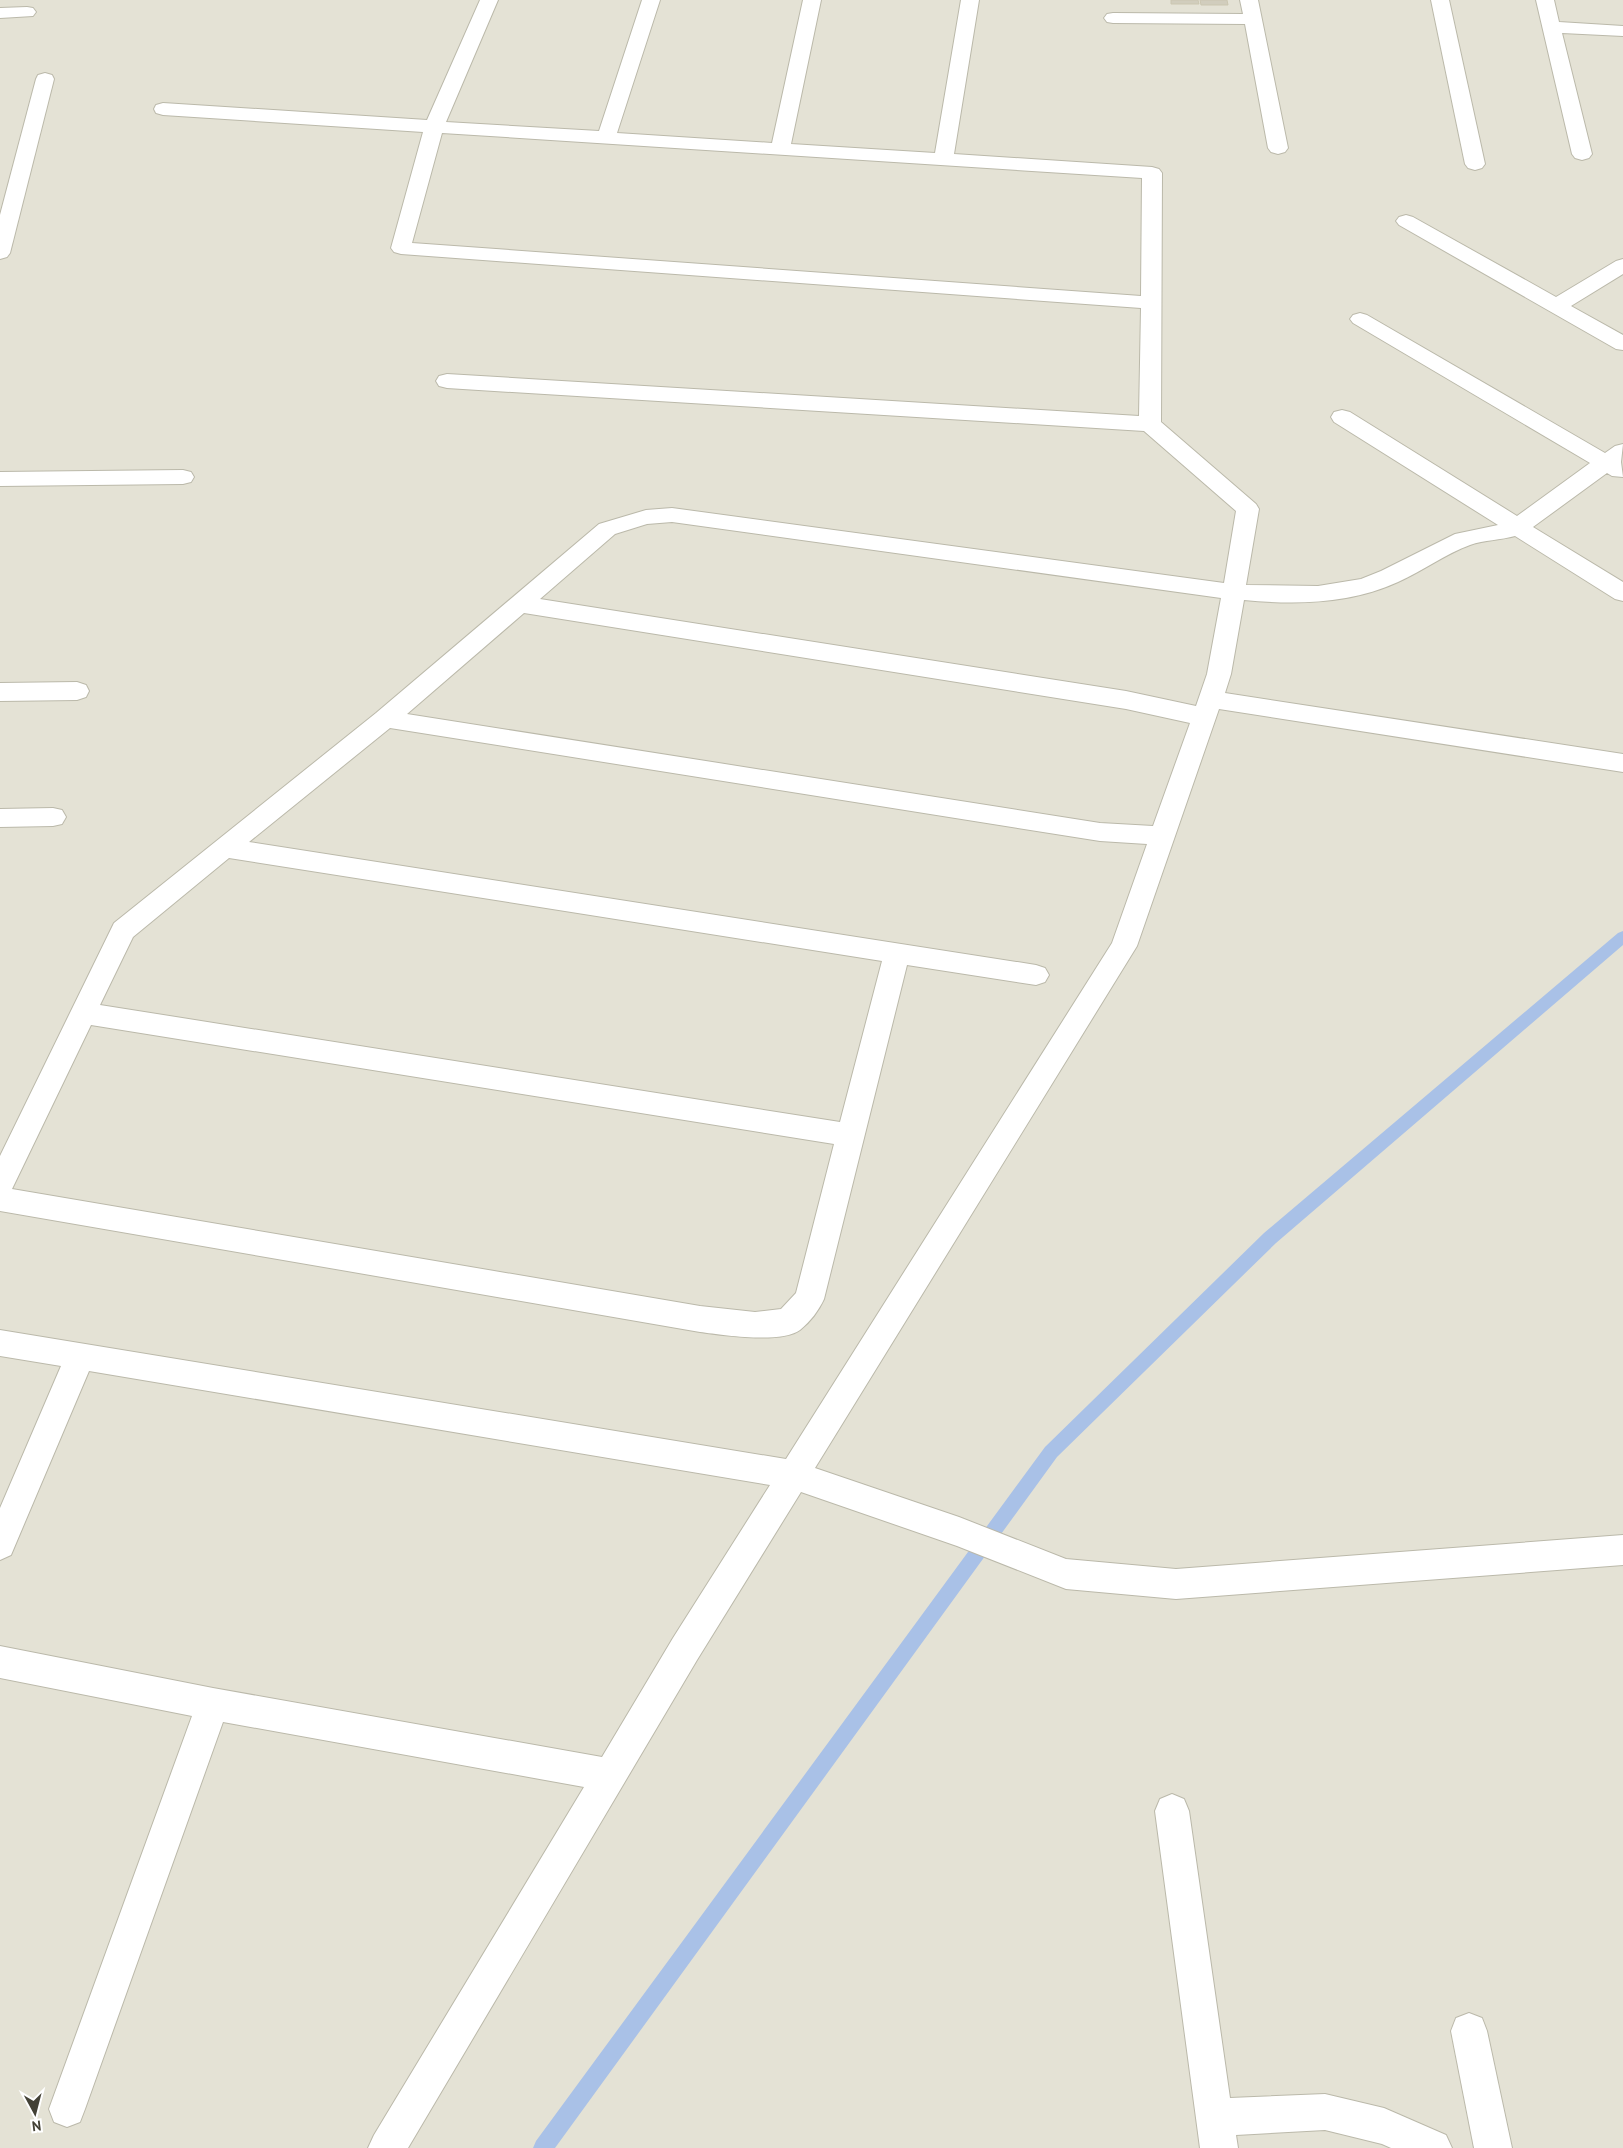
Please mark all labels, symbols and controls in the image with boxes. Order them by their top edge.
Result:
north arrow [10,2088,60,2138]
text: N [31,2116,42,2135]

